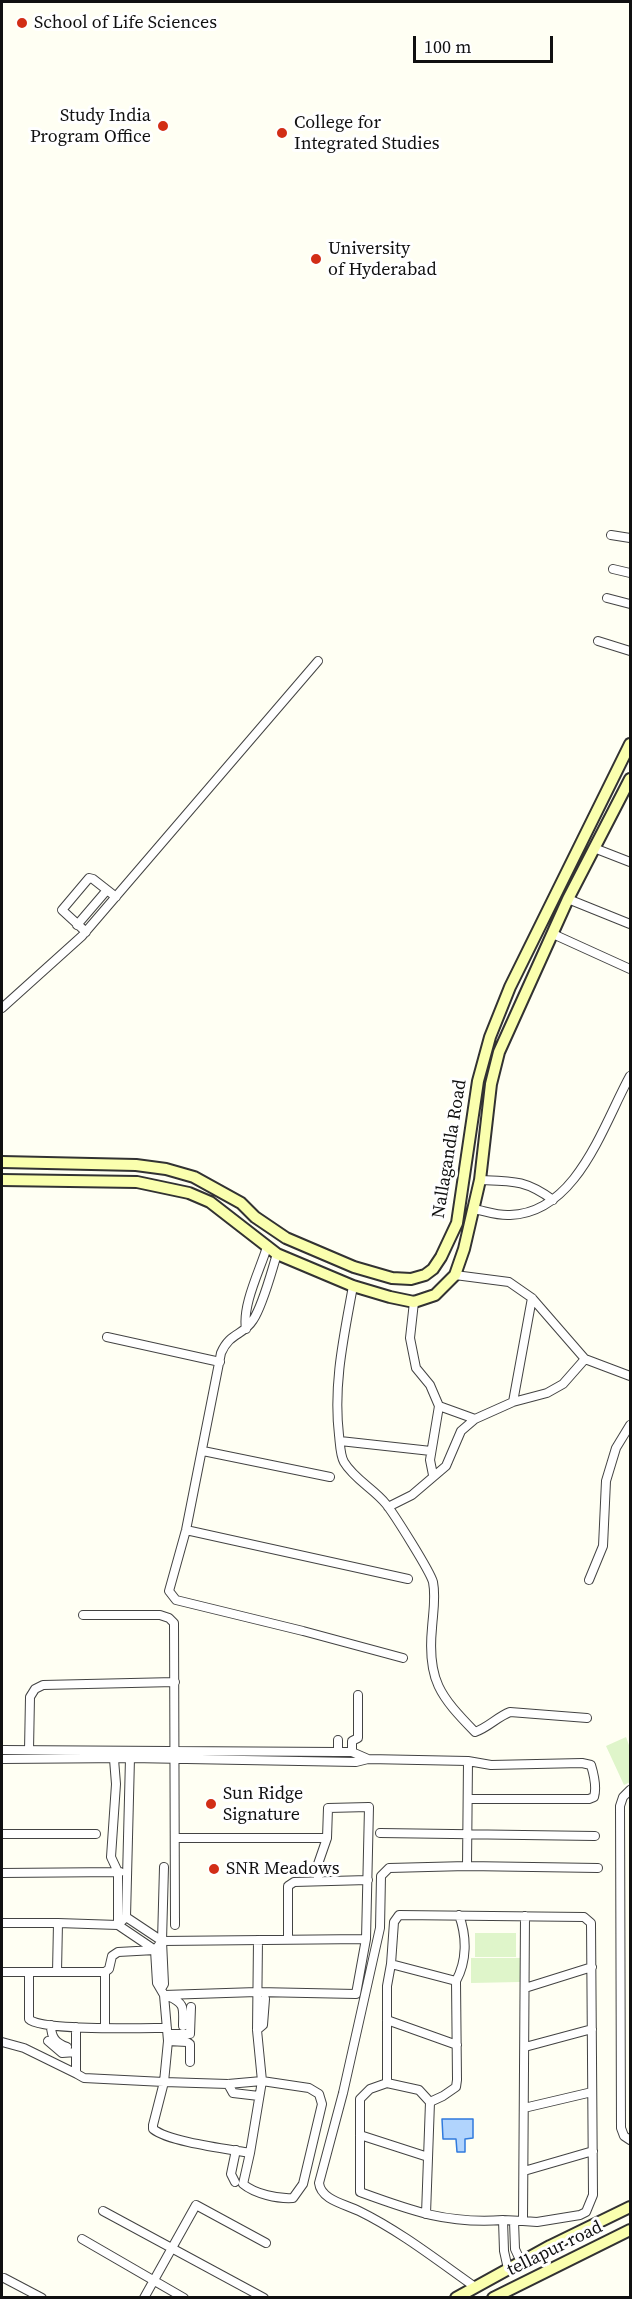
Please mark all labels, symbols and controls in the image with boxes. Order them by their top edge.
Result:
place label: School of Life Sciences [34,12,217,34]
marker: School of Life Sciences [15,16,29,30]
scale bar [416,24,556,62]
text: 100 m [424,34,471,59]
place label: Study India Program Office [30,105,151,148]
place label: College for Integrated Studies [294,112,440,154]
marker: Study India Program Office [156,119,170,133]
marker: College for Integrated Studies [275,126,289,140]
place label: University of Hyderabad [328,238,437,280]
marker: University of Hyderabad [309,252,323,266]
street label: Nallagandla Road [428,1078,472,1220]
place label: Sun Ridge Signature [223,1783,303,1826]
marker: Sun Ridge Signature [204,1797,218,1811]
place label: SNR Meadows [226,1858,340,1880]
marker: SNR Meadows [207,1862,221,1876]
street label: tellapur road [504,2217,606,2281]

